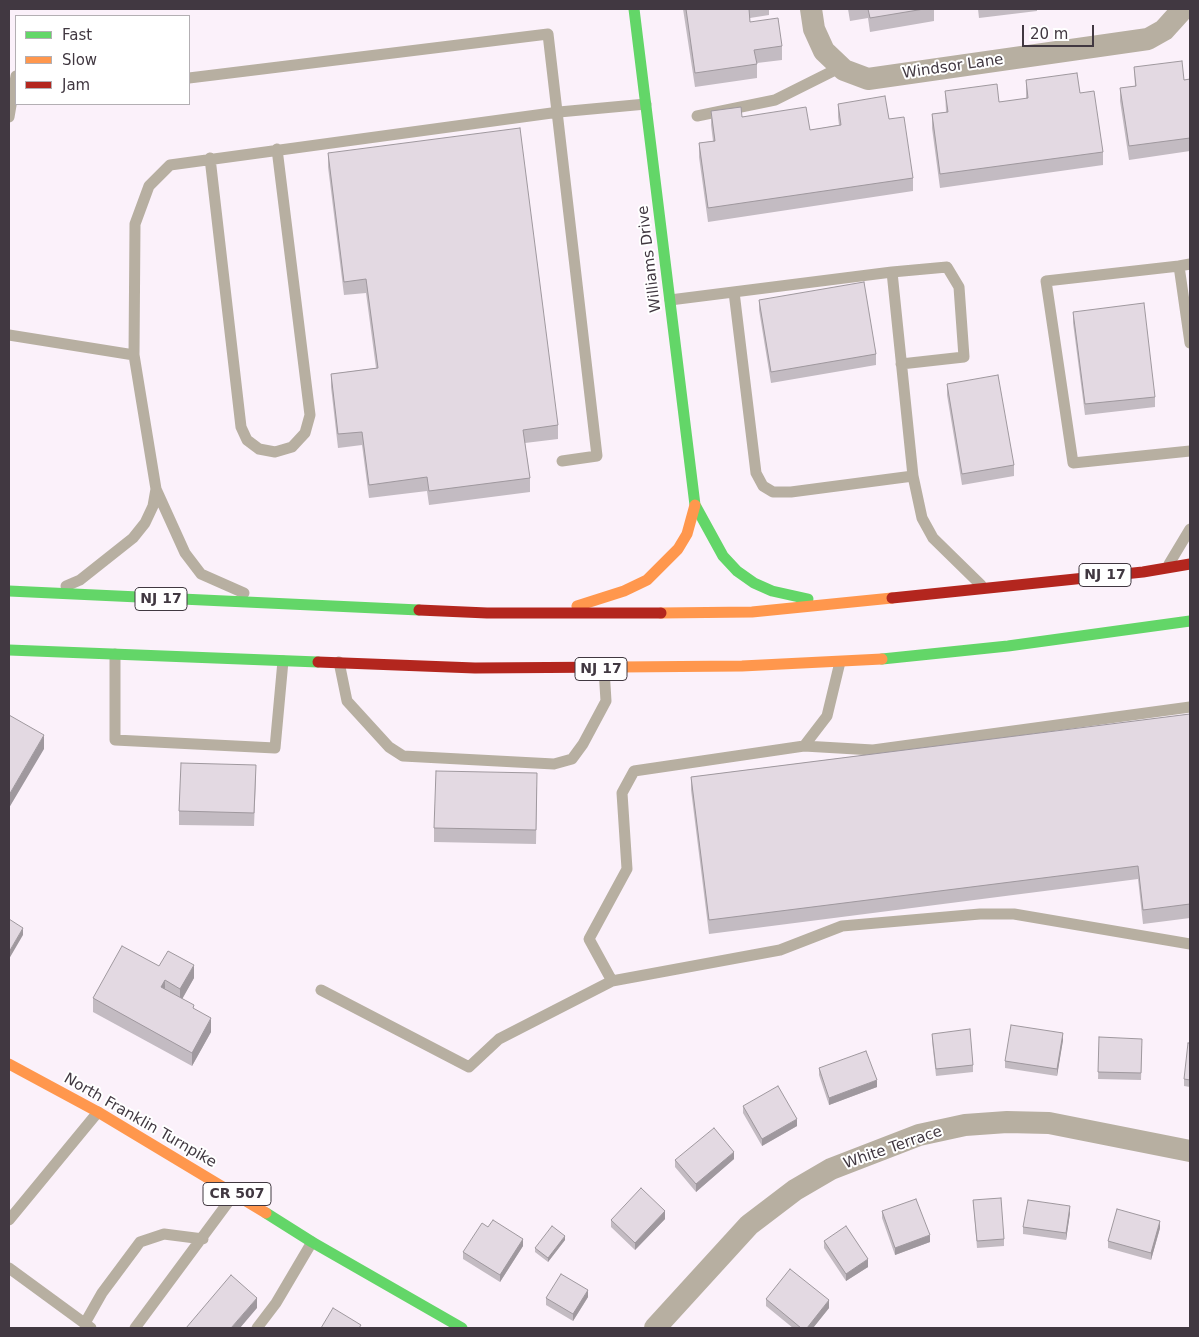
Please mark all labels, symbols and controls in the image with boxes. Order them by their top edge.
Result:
legend [15,15,190,105]
scale bar [1024,15,1096,47]
text: 20 m [1030,25,1068,43]
text: Fast [62,26,92,44]
text: Slow [62,51,97,69]
street label: Windsor Lane [901,51,1005,83]
text: Jam [62,76,90,94]
street label: Williams Drive [635,205,665,313]
road number: NJ 17 [1079,564,1131,586]
road number: NJ 17 [135,588,187,610]
road number: NJ 17 [575,658,627,681]
street label: North Franklin Turnpike [60,1070,220,1172]
street label: White Terrace [841,1123,945,1173]
road number: CR 507 [203,1182,271,1206]

